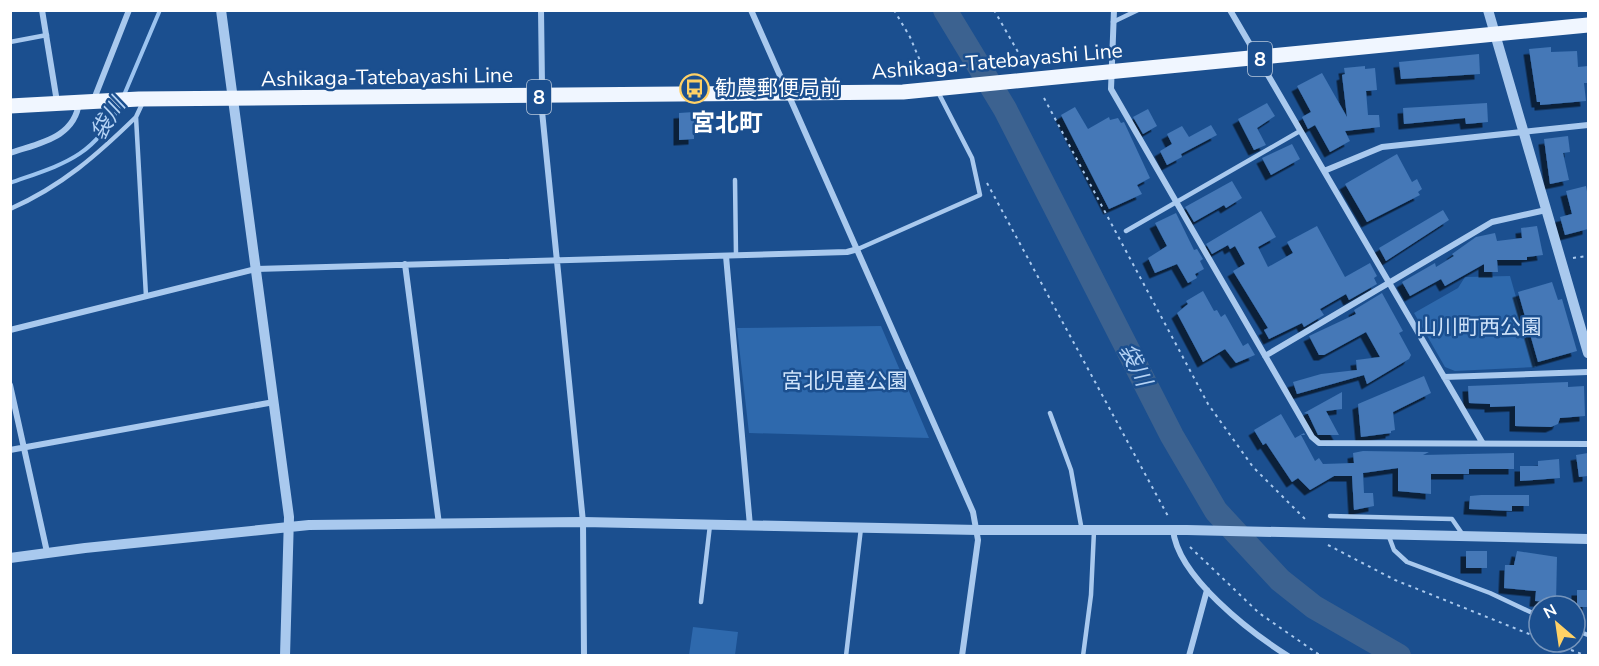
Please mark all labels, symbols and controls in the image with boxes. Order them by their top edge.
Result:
street label: Ashikaga-Tatebayashi Line [870,36,1124,86]
road number: 8 [1248,42,1272,76]
street label: Ashikaga-Tatebayashi Line [261,61,513,93]
bus stop icon: 勧農郵便局前 [678,72,710,104]
place label: 勧農郵便局前 [715,74,841,102]
road number: 8 [527,80,551,114]
water label: 袋川 [84,91,133,146]
district label: 宮北町 [691,107,763,139]
park label: 山川町西公園 [1416,313,1542,341]
water label: 袋川 [1112,339,1159,393]
park label: 宮北児童公園 [782,367,908,395]
north arrow [1527,594,1587,654]
text: N [1540,599,1561,624]

